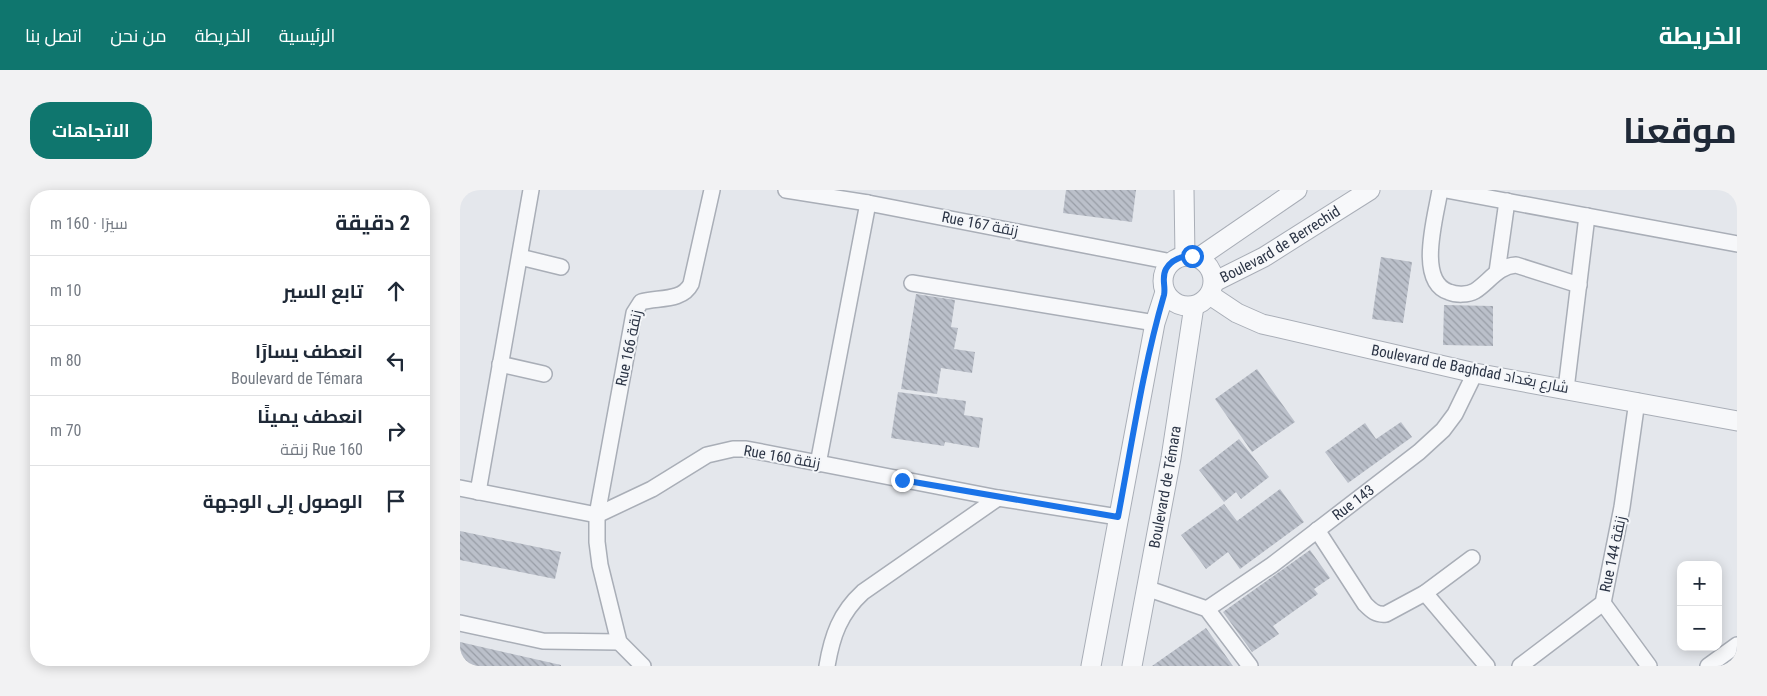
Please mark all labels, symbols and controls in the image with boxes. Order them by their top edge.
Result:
text: الخريطة [1659,22,1742,50]
text: اتصل بنا [25,25,82,46]
text: من نحن [110,25,167,46]
text: الخريطة [195,25,251,46]
text: الرئيسية [279,25,335,46]
button: الاتجاهات [30,102,152,159]
text: موقعنا [1623,111,1737,152]
street label: Boulevard de Berrechid [1217,202,1344,287]
street label: Rue 167 زنقة [940,208,1020,240]
text: 2 دقيقة [335,211,410,235]
text: سيرًا · 160 m [50,214,128,233]
route start [1181,245,1204,268]
icon: ahead [382,277,410,305]
text: تابع السير [283,280,363,303]
text: 10 m [50,281,82,300]
street label: Rue 166 زنقة [612,308,646,388]
text: انعطف يسارًا [255,340,363,363]
street label: Boulevard de Baghdad شارع بغداد [1369,341,1570,399]
icon: left [382,347,410,375]
text: 80 m [50,351,82,370]
text: Boulevard de Témara [231,369,363,388]
text: انعطف يمينًا [257,405,363,428]
icon: right [382,417,410,445]
text: 70 m [50,421,82,440]
street label: Boulevard de Témara [1145,425,1185,550]
text: Rue 160 زنقة [280,440,363,459]
street label: Rue 160 زنقة [742,441,822,473]
route end [891,469,914,492]
street label: Rue 143 [1329,481,1378,524]
icon: arrive [382,487,410,515]
text: الوصول إلى الوجهة [203,490,363,513]
street label: Rue 144 زنقة [1596,514,1630,594]
map controls [1677,561,1722,651]
button: + [1677,561,1722,606]
button: − [1677,606,1722,651]

